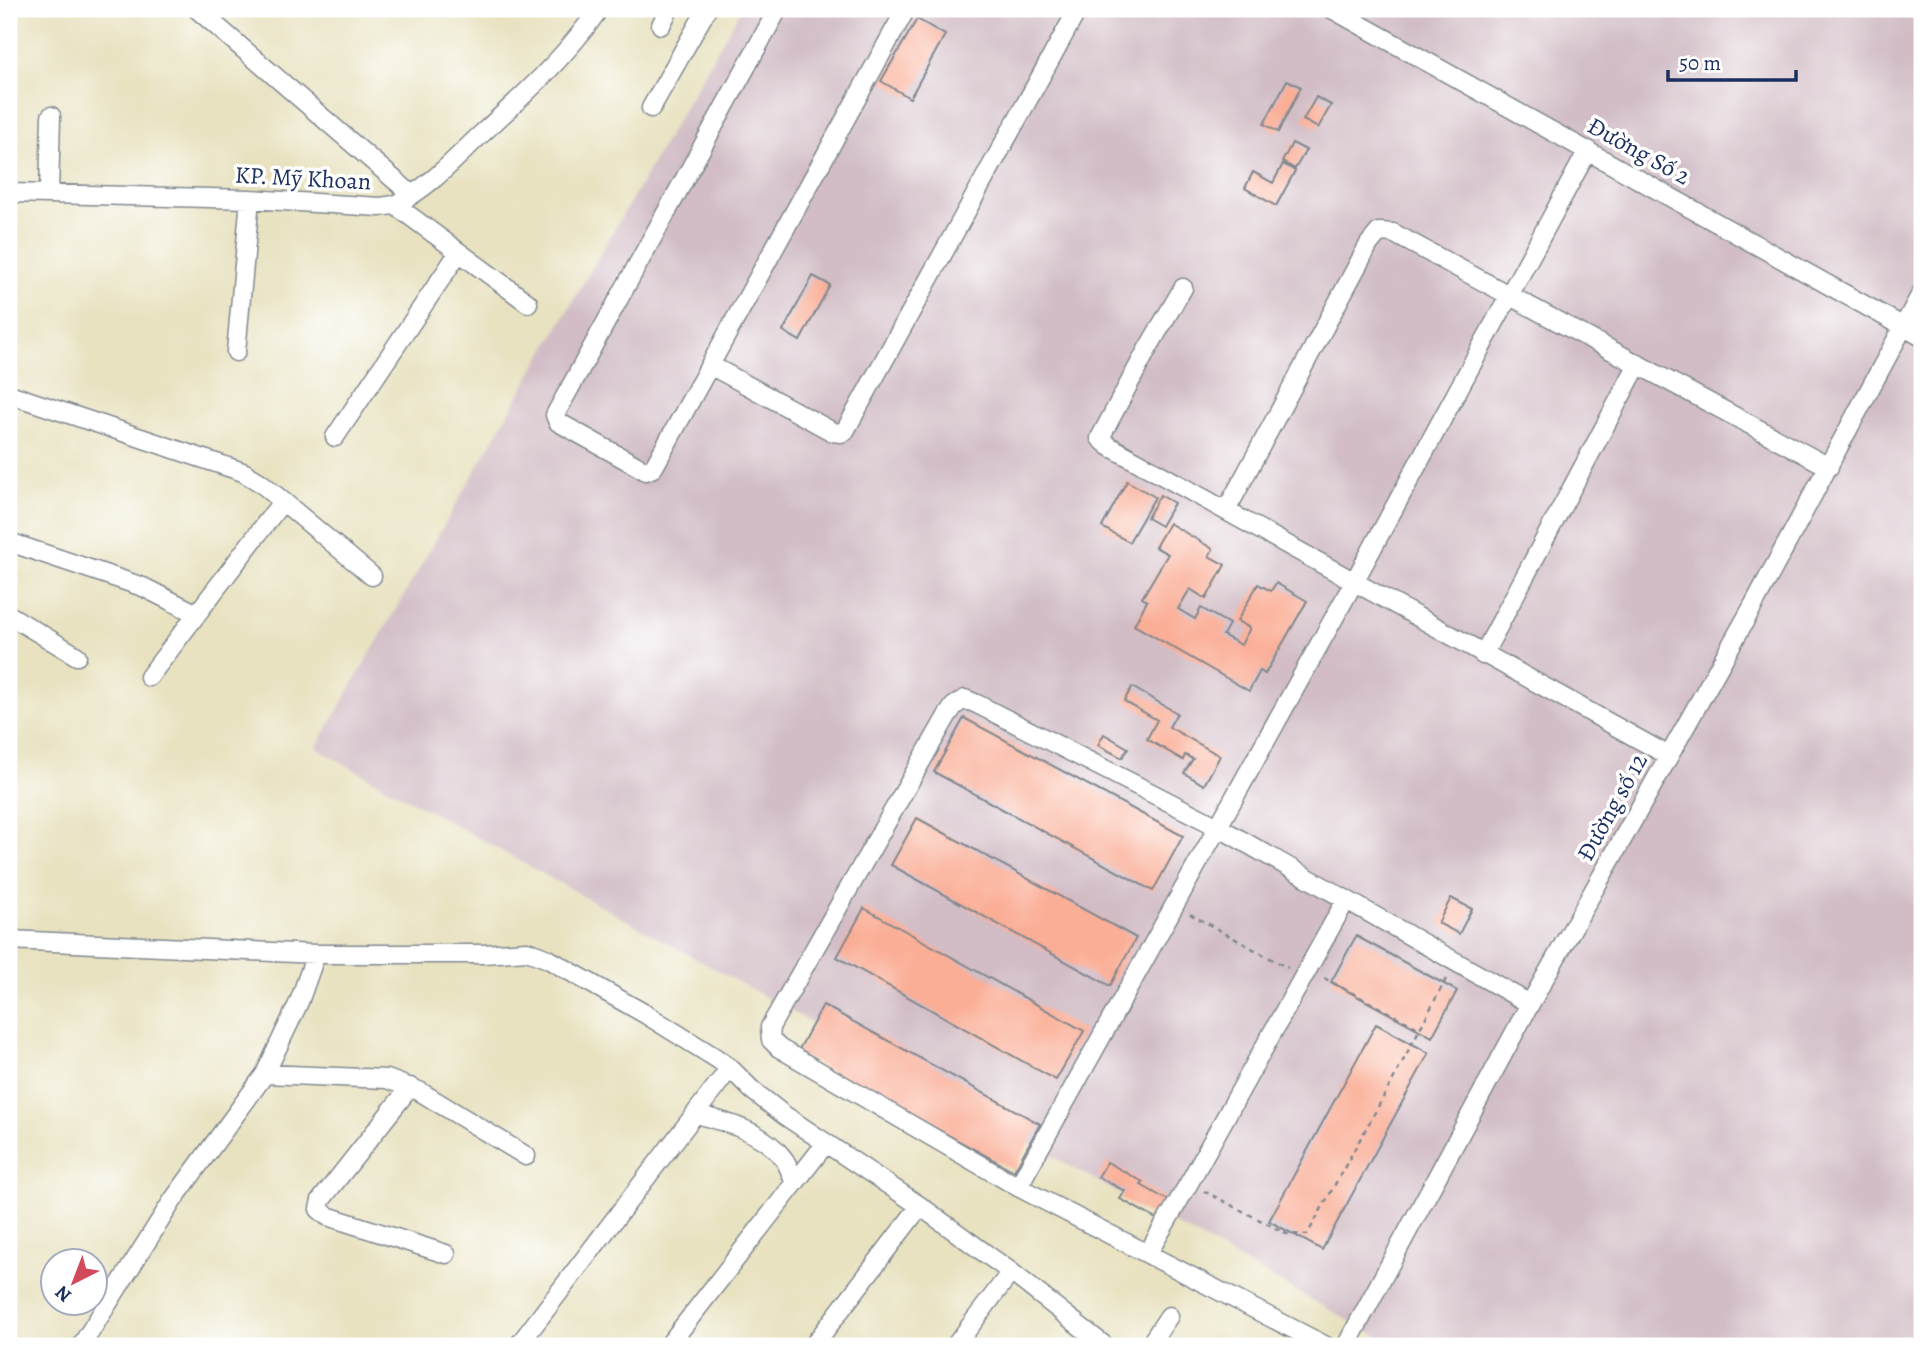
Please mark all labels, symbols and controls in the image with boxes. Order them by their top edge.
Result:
scale bar [1668,38,1796,82]
text: 50 m [1679,49,1721,77]
street label: Đường Số 2 [1582,110,1696,192]
street label: KP. Mỹ Khoan [234,158,372,198]
street label: Đường số 12 [1569,747,1655,867]
north arrow [38,1246,108,1316]
text: N [49,1279,77,1308]

